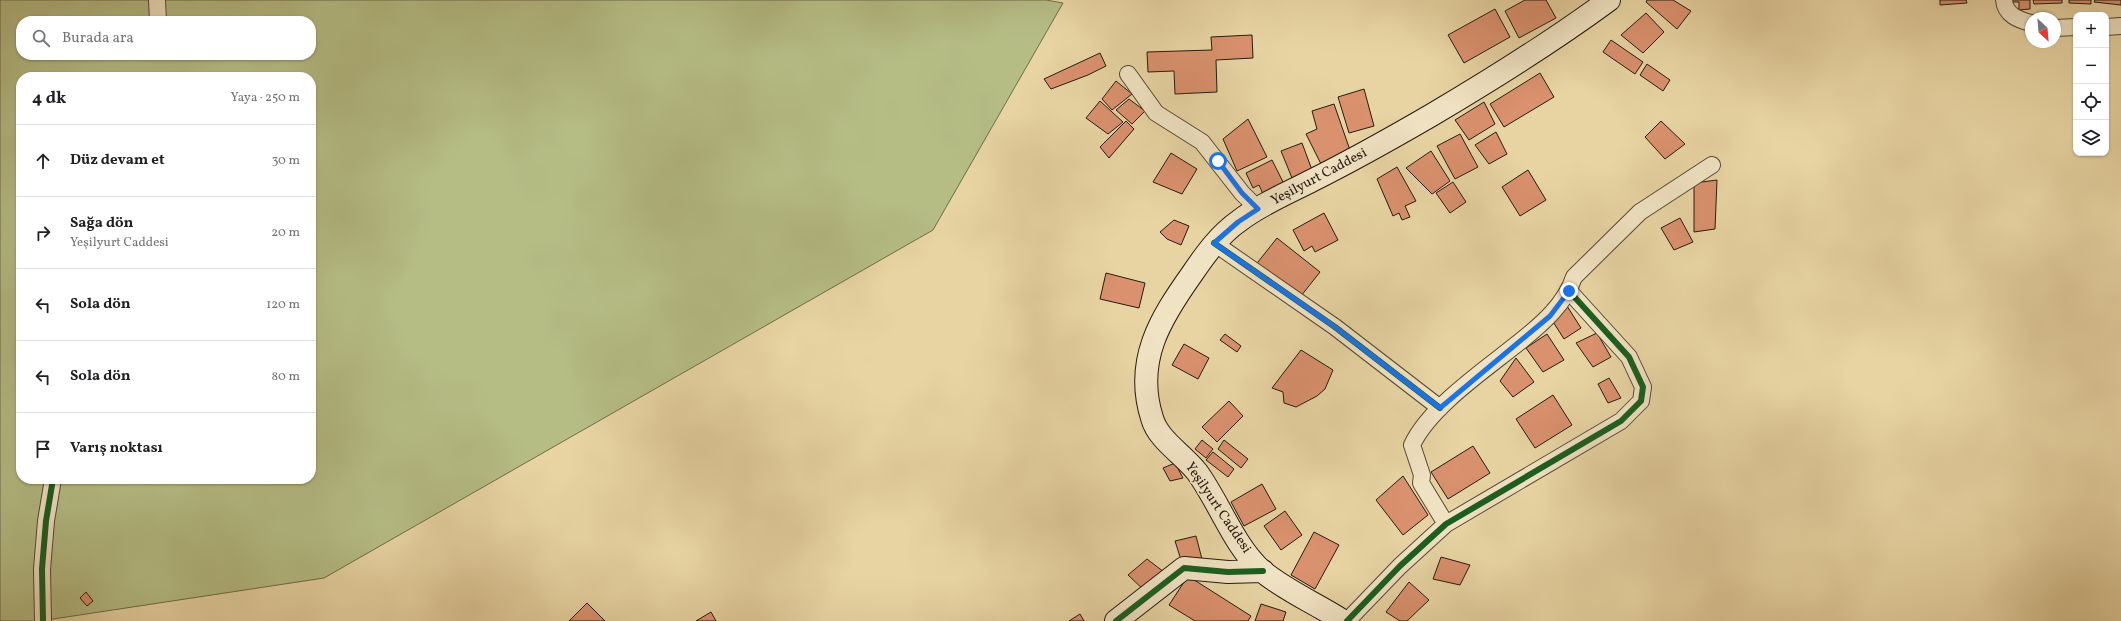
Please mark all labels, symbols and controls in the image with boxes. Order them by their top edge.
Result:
north arrow [2025,12,2061,48]
map controls [2073,12,2109,156]
button: + [2073,12,2109,48]
search box [16,16,316,60]
icon: search [30,27,52,49]
text: Burada ara [62,28,134,49]
button: − [2073,48,2109,84]
button: locate [2073,84,2109,120]
text: 4 dk [32,87,66,110]
text: Yaya · 250 m [230,89,300,107]
button: layers [2073,120,2109,156]
street label: Yeşilyurt Caddesi [1268,144,1370,210]
icon: ahead [32,150,54,172]
text: Düz devam et [70,150,165,171]
text: 30 m [272,152,300,170]
route start [1209,152,1227,170]
text: Sağa dön [70,213,134,234]
icon: right [32,222,54,244]
text: 20 m [271,224,300,242]
text: Yeşilyurt Caddesi [70,234,169,252]
route end [1560,282,1578,300]
icon: left [32,294,54,316]
text: Sola dön [70,294,131,315]
text: 120 m [266,296,300,314]
icon: left [32,366,54,388]
text: Sola dön [70,366,131,387]
text: 80 m [271,368,300,386]
icon: arrive [32,438,54,460]
text: Varış noktası [70,438,163,459]
street label: Yeşilyurt Caddesi [1180,459,1256,557]

